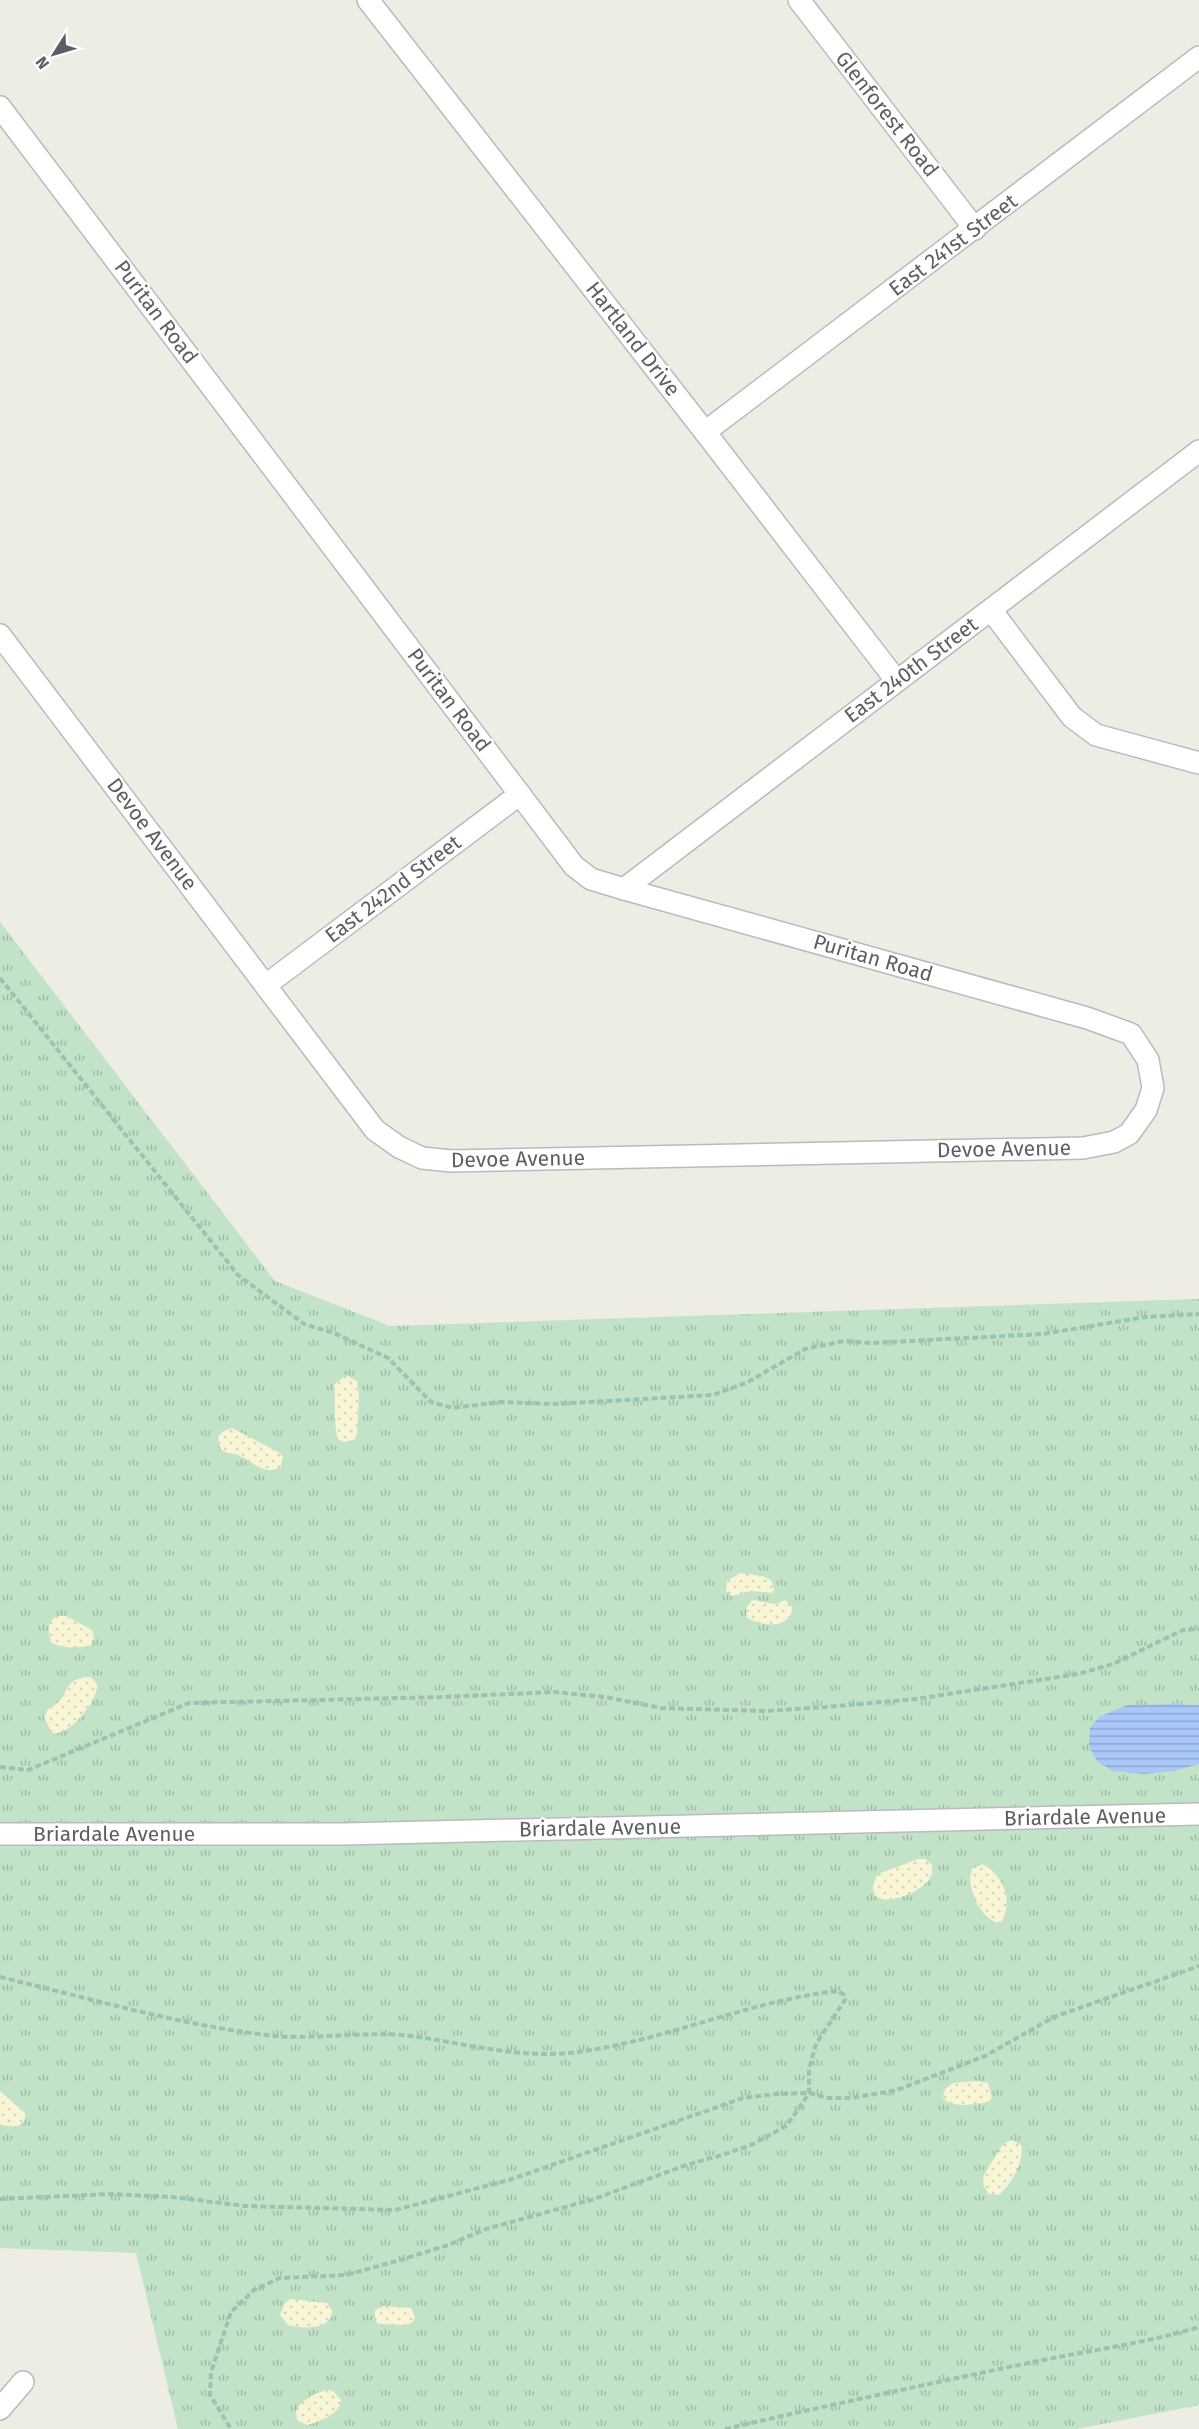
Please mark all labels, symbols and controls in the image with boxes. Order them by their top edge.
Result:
north arrow [24,24,84,84]
street label: Glenforest Road [830,46,944,182]
text: N [32,53,53,73]
street label: East 241st Street [884,188,1023,302]
street label: Puritan Road [109,255,203,369]
street label: Hartland Drive [580,276,686,402]
street label: East 240th Street [839,611,983,729]
street label: Puritan Road [402,643,496,757]
street label: Devoe Avenue [101,773,203,895]
street label: East 242nd Street [320,829,466,949]
street label: Puritan Road [810,929,936,987]
street label: Devoe Avenue [937,1135,1071,1163]
street label: Devoe Avenue [451,1145,585,1173]
street label: Briardale Avenue [1004,1803,1166,1831]
street label: Briardale Avenue [519,1814,681,1842]
street label: Briardale Avenue [33,1821,195,1847]

